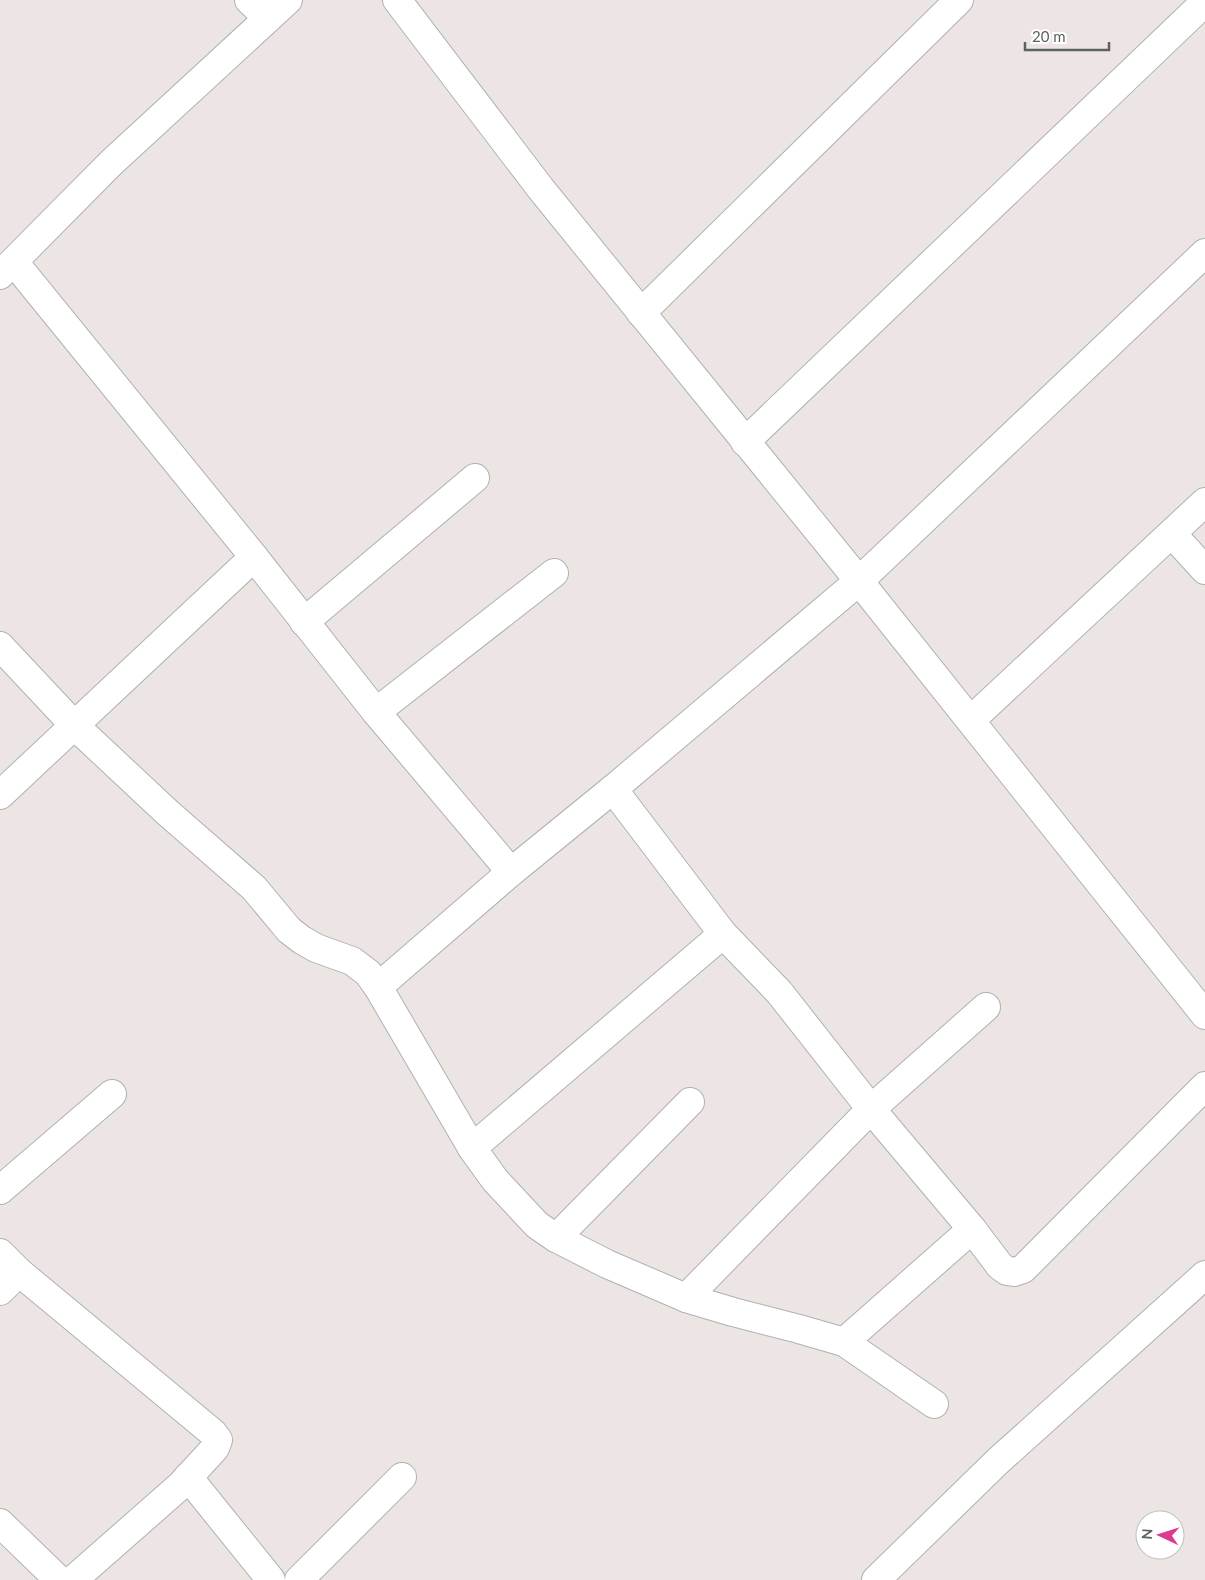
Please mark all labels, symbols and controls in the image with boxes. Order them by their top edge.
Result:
scale bar [1025,20,1109,52]
text: 20 m [1032,27,1066,45]
north arrow [1135,1510,1185,1560]
text: N [1138,1528,1155,1540]

